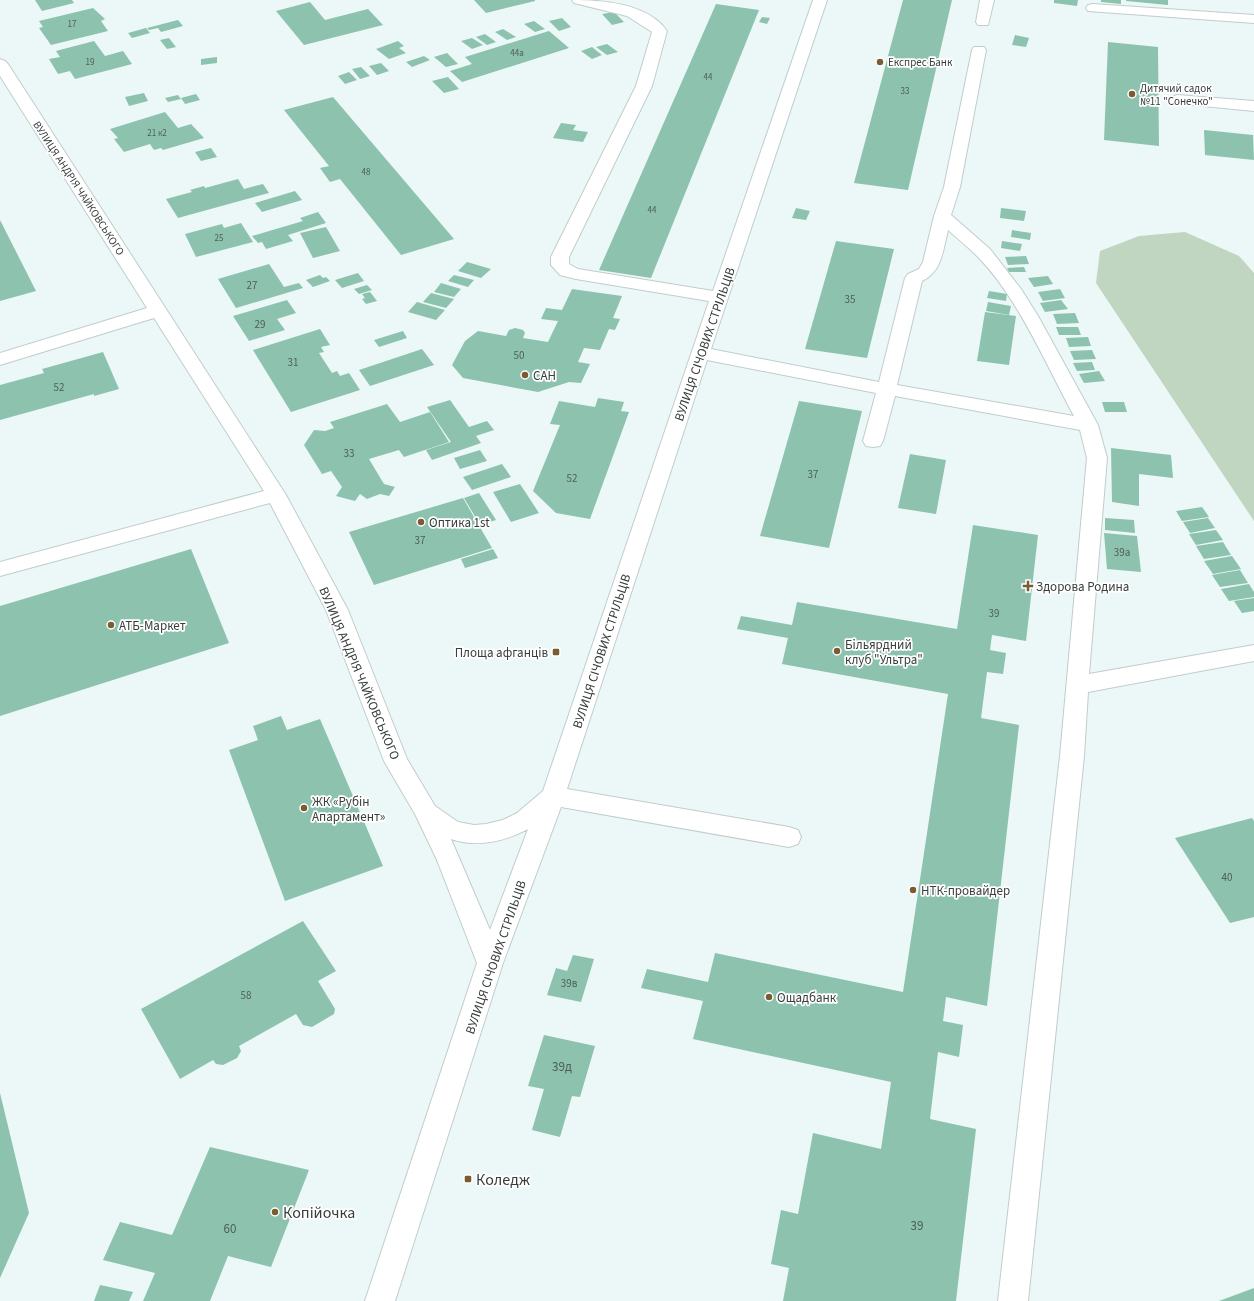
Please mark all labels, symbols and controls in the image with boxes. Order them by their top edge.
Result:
house number: 17 [68,18,77,31]
house number: 44а [510,47,524,60]
place label: Експрес Банк [888,55,953,70]
house number: 19 [86,56,95,69]
marker: Експрес Банк [875,57,885,67]
house number: 44 [704,71,713,84]
place label: Дитячий садок №11 "Сонечко" [1140,81,1213,109]
house number: 33 [901,85,910,98]
marker: Дитячий садок №11 "Сонечко" [1127,89,1137,99]
street label: ВУЛИЦЯ АНДРІЯ ЧАЙКОВСЬКОГО [29,118,128,258]
house number: 21 к2 [147,127,167,140]
house number: 48 [362,166,371,179]
house number: 44 [648,204,657,217]
house number: 25 [215,232,224,245]
street label: ВУЛИЦЯ СІЧОВИХ СТРІЛЬЦІВ [670,265,740,424]
house number: 27 [247,278,257,293]
house number: 35 [845,292,855,307]
house number: 29 [255,317,265,332]
house number: 50 [514,348,524,363]
house number: 31 [288,355,298,370]
place label: САН [533,367,556,385]
marker: САН [520,370,530,380]
house number: 52 [54,380,64,395]
house number: 33 [344,446,354,461]
house number: 37 [808,467,818,482]
house number: 52 [567,471,577,486]
place label: Оптика 1st [429,514,490,532]
marker: Оптика 1st [416,517,426,527]
house number: 37 [415,533,425,548]
house number: 39а [1114,545,1130,560]
street label: ВУЛИЦЯ СІЧОВИХ СТРІЛЬЦІВ [568,571,636,731]
place label: Здорова Родина [1036,578,1129,596]
marker: Здорова Родина [1023,581,1033,591]
street label: ВУЛИЦЯ АНДРІЯ ЧАЙКОВСЬКОГО [314,584,404,763]
house number: 39 [989,606,999,621]
place label: АТБ-Маркет [119,617,186,635]
marker: АТБ-Маркет [106,620,116,630]
place label: Більярдний клуб "Ультра" [845,636,923,669]
place label: Площа афганців [455,644,548,662]
marker: Більярдний клуб "Ультра" [832,646,842,656]
marker: Площа афганців [551,647,561,657]
place label: ЖК «Рубін Апартамент» [312,793,385,826]
marker: ЖК «Рубін Апартамент» [299,803,309,813]
house number: 40 [1222,870,1232,885]
street label: ВУЛИЦЯ СІЧОВИХ СТРІЛЬЦІВ [461,878,531,1037]
place label: НТК-провайдер [921,882,1010,900]
marker: НТК-провайдер [908,885,918,895]
house number: 39в [561,976,578,991]
house number: 58 [241,988,252,1003]
place label: Ощадбанк [777,989,837,1007]
marker: Ощадбанк [764,992,774,1002]
house number: 39д [552,1058,572,1076]
place label: Коледж [476,1169,530,1191]
marker: Коледж [463,1174,473,1184]
place label: Копійочка [283,1202,355,1224]
marker: Копійочка [270,1207,280,1217]
house number: 39 [911,1217,923,1235]
house number: 60 [224,1220,236,1238]

